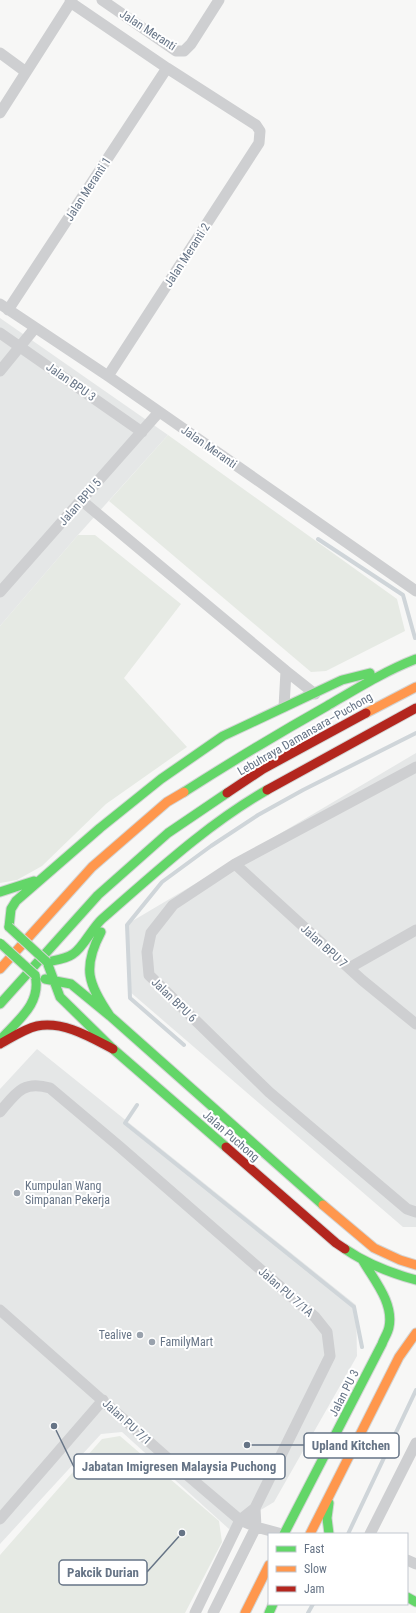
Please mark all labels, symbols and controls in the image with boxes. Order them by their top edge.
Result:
street label: Jalan Meranti [117,7,179,53]
street label: Jalan Meranti 1 [62,154,114,224]
street label: Jalan Meranti 2 [161,220,213,290]
street label: Jalan BPU 3 [44,360,99,404]
street label: Jalan Meranti [179,423,239,471]
street label: Jalan BPU 5 [56,476,104,528]
street label: Lebuhraya Damansara–Puchong [235,690,375,778]
street label: Jalan BPU 7 [298,922,350,970]
street label: Jalan BPU 6 [149,975,200,1025]
street label: Jalan Puchong [200,1108,262,1164]
place label: Kumpulan Wang Simpanan Pekerja [25,1179,110,1207]
marker: Kumpulan Wang Simpanan Pekerja [12,1188,22,1198]
street label: Jalan PU 7/1A [256,1264,316,1320]
place label: Tealive [99,1328,132,1342]
marker: Tealive [135,1330,145,1340]
place label: FamilyMart [160,1335,214,1349]
marker: FamilyMart [147,1337,157,1347]
street label: Jalan PU 3 [326,1367,362,1419]
street label: Jalan PU 7/1 [100,1396,154,1448]
callout: Upland Kitchen [304,1433,399,1458]
text: Upland Kitchen [312,1438,390,1453]
callout: Jabatan Imigresen Malaysia Puchong [74,1454,285,1479]
text: Jabatan Imigresen Malaysia Puchong [82,1459,276,1474]
legend [268,1533,408,1605]
text: Fast [304,1542,325,1556]
callout: Pakcik Durian [59,1560,147,1585]
text: Slow [304,1562,327,1576]
text: Pakcik Durian [67,1565,139,1580]
text: Jam [304,1582,325,1596]

